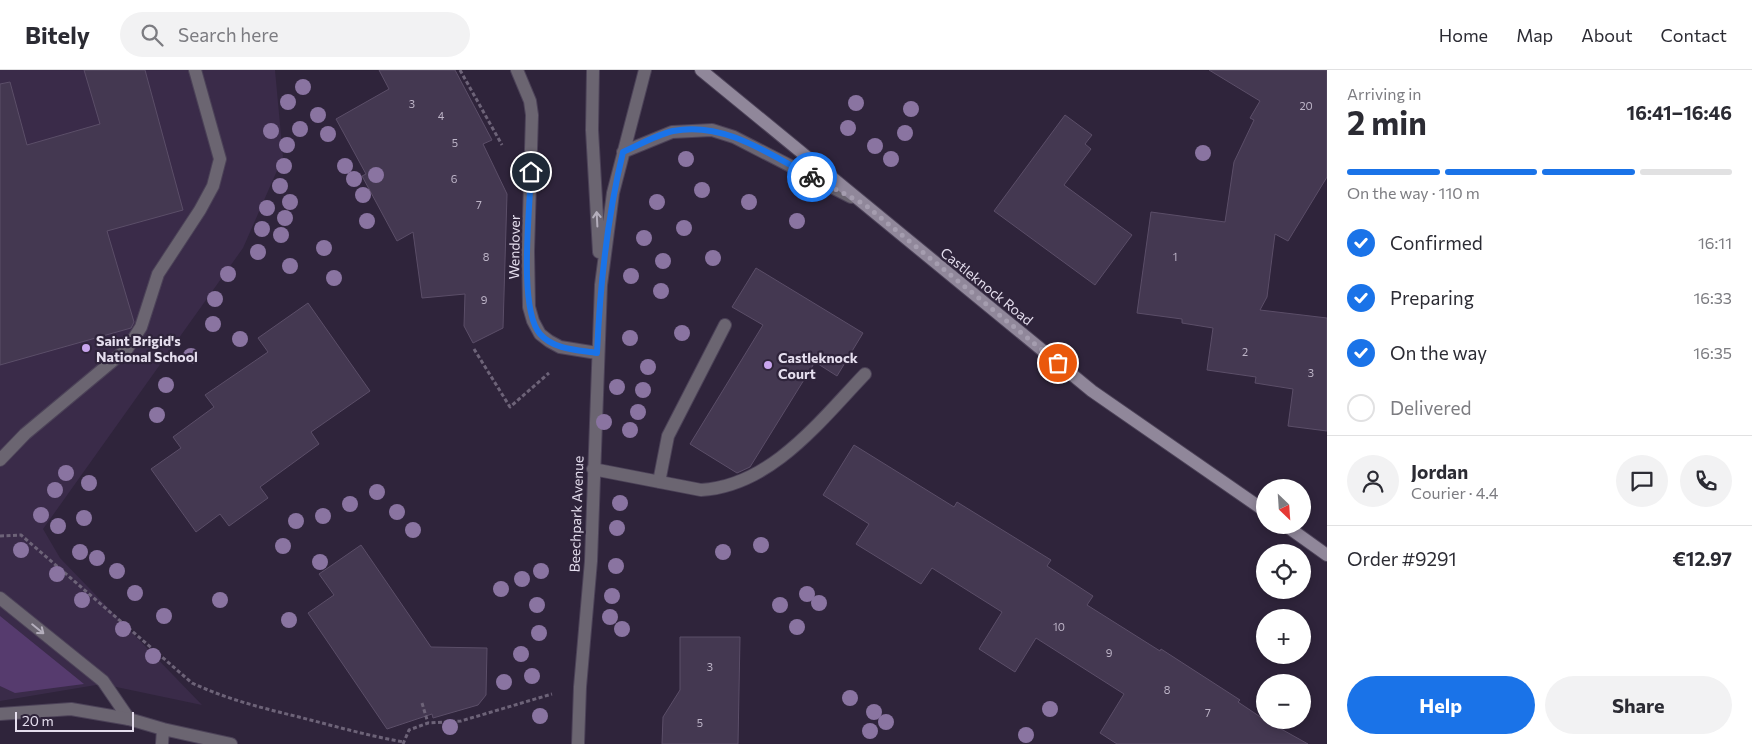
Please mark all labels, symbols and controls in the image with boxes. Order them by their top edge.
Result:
search box [120,12,470,57]
text: Bitely [25,20,90,49]
icon: search [138,21,166,49]
text: Search here [178,23,278,46]
text: Home [1439,24,1488,46]
text: Map [1516,24,1553,46]
text: About [1581,24,1633,46]
text: Contact [1661,24,1727,46]
text: Arriving in [1347,84,1421,103]
house number: 3 [409,97,415,110]
house number: 20 [1299,99,1313,112]
text: 16:41–16:46 [1627,101,1732,124]
text: 2 min [1347,102,1427,142]
house number: 4 [438,109,445,122]
house number: 5 [452,136,458,149]
pin [510,151,552,193]
courier [787,152,837,202]
icon: home [517,158,545,186]
icon: bike [798,163,826,191]
house number: 6 [451,172,458,185]
text: On the way · 110 m [1347,183,1480,202]
house number: 7 [476,198,482,211]
one-way arrow [593,211,602,227]
street label: Wendover [505,214,523,280]
icon: check [1347,229,1375,257]
text: Confirmed [1390,231,1483,254]
text: 16:11 [1698,233,1732,252]
street label: Castleknock Road [937,244,1037,328]
house number: 8 [483,250,490,263]
house number: 1 [1173,250,1177,263]
icon: check [1347,284,1375,312]
text: Preparing [1390,286,1474,309]
text: 16:33 [1693,288,1732,307]
house number: 9 [481,293,488,306]
place label: Saint Brigid's National School [96,332,198,365]
icon: check [1347,339,1375,367]
text: On the way [1390,341,1487,364]
marker: Saint Brigid's National School [80,342,92,354]
pin [1037,342,1079,384]
text: 16:35 [1693,343,1732,362]
house number: 2 [1242,345,1248,358]
place label: Castleknock Court [778,349,858,382]
icon: bag [1044,349,1072,377]
marker: Castleknock Court [762,359,774,371]
house number: 3 [1308,366,1314,379]
text: Delivered [1390,396,1471,419]
street label: Beechpark Avenue [565,455,587,573]
button: person [1347,455,1399,507]
button: chat [1616,455,1668,507]
button: phone [1680,455,1732,507]
text: Jordan [1411,460,1468,483]
north arrow [1256,479,1311,534]
map controls [1256,479,1311,729]
text: Courier · 4.4 [1411,483,1498,502]
button: locate [1256,544,1311,599]
text: Order #9291 [1347,547,1457,570]
text: €12.97 [1672,547,1732,570]
button: + [1256,609,1311,664]
house number: 10 [1053,620,1065,633]
one-way arrow [31,623,44,634]
house number: 9 [1106,646,1113,659]
house number: 3 [707,660,713,673]
button: − [1256,674,1311,729]
button: Help [1347,676,1535,734]
button: Share [1545,676,1732,734]
house number: 8 [1164,683,1171,696]
house number: 7 [1205,706,1211,719]
scale bar [15,709,134,732]
text: 20 m [22,712,54,729]
house number: 5 [697,716,703,729]

